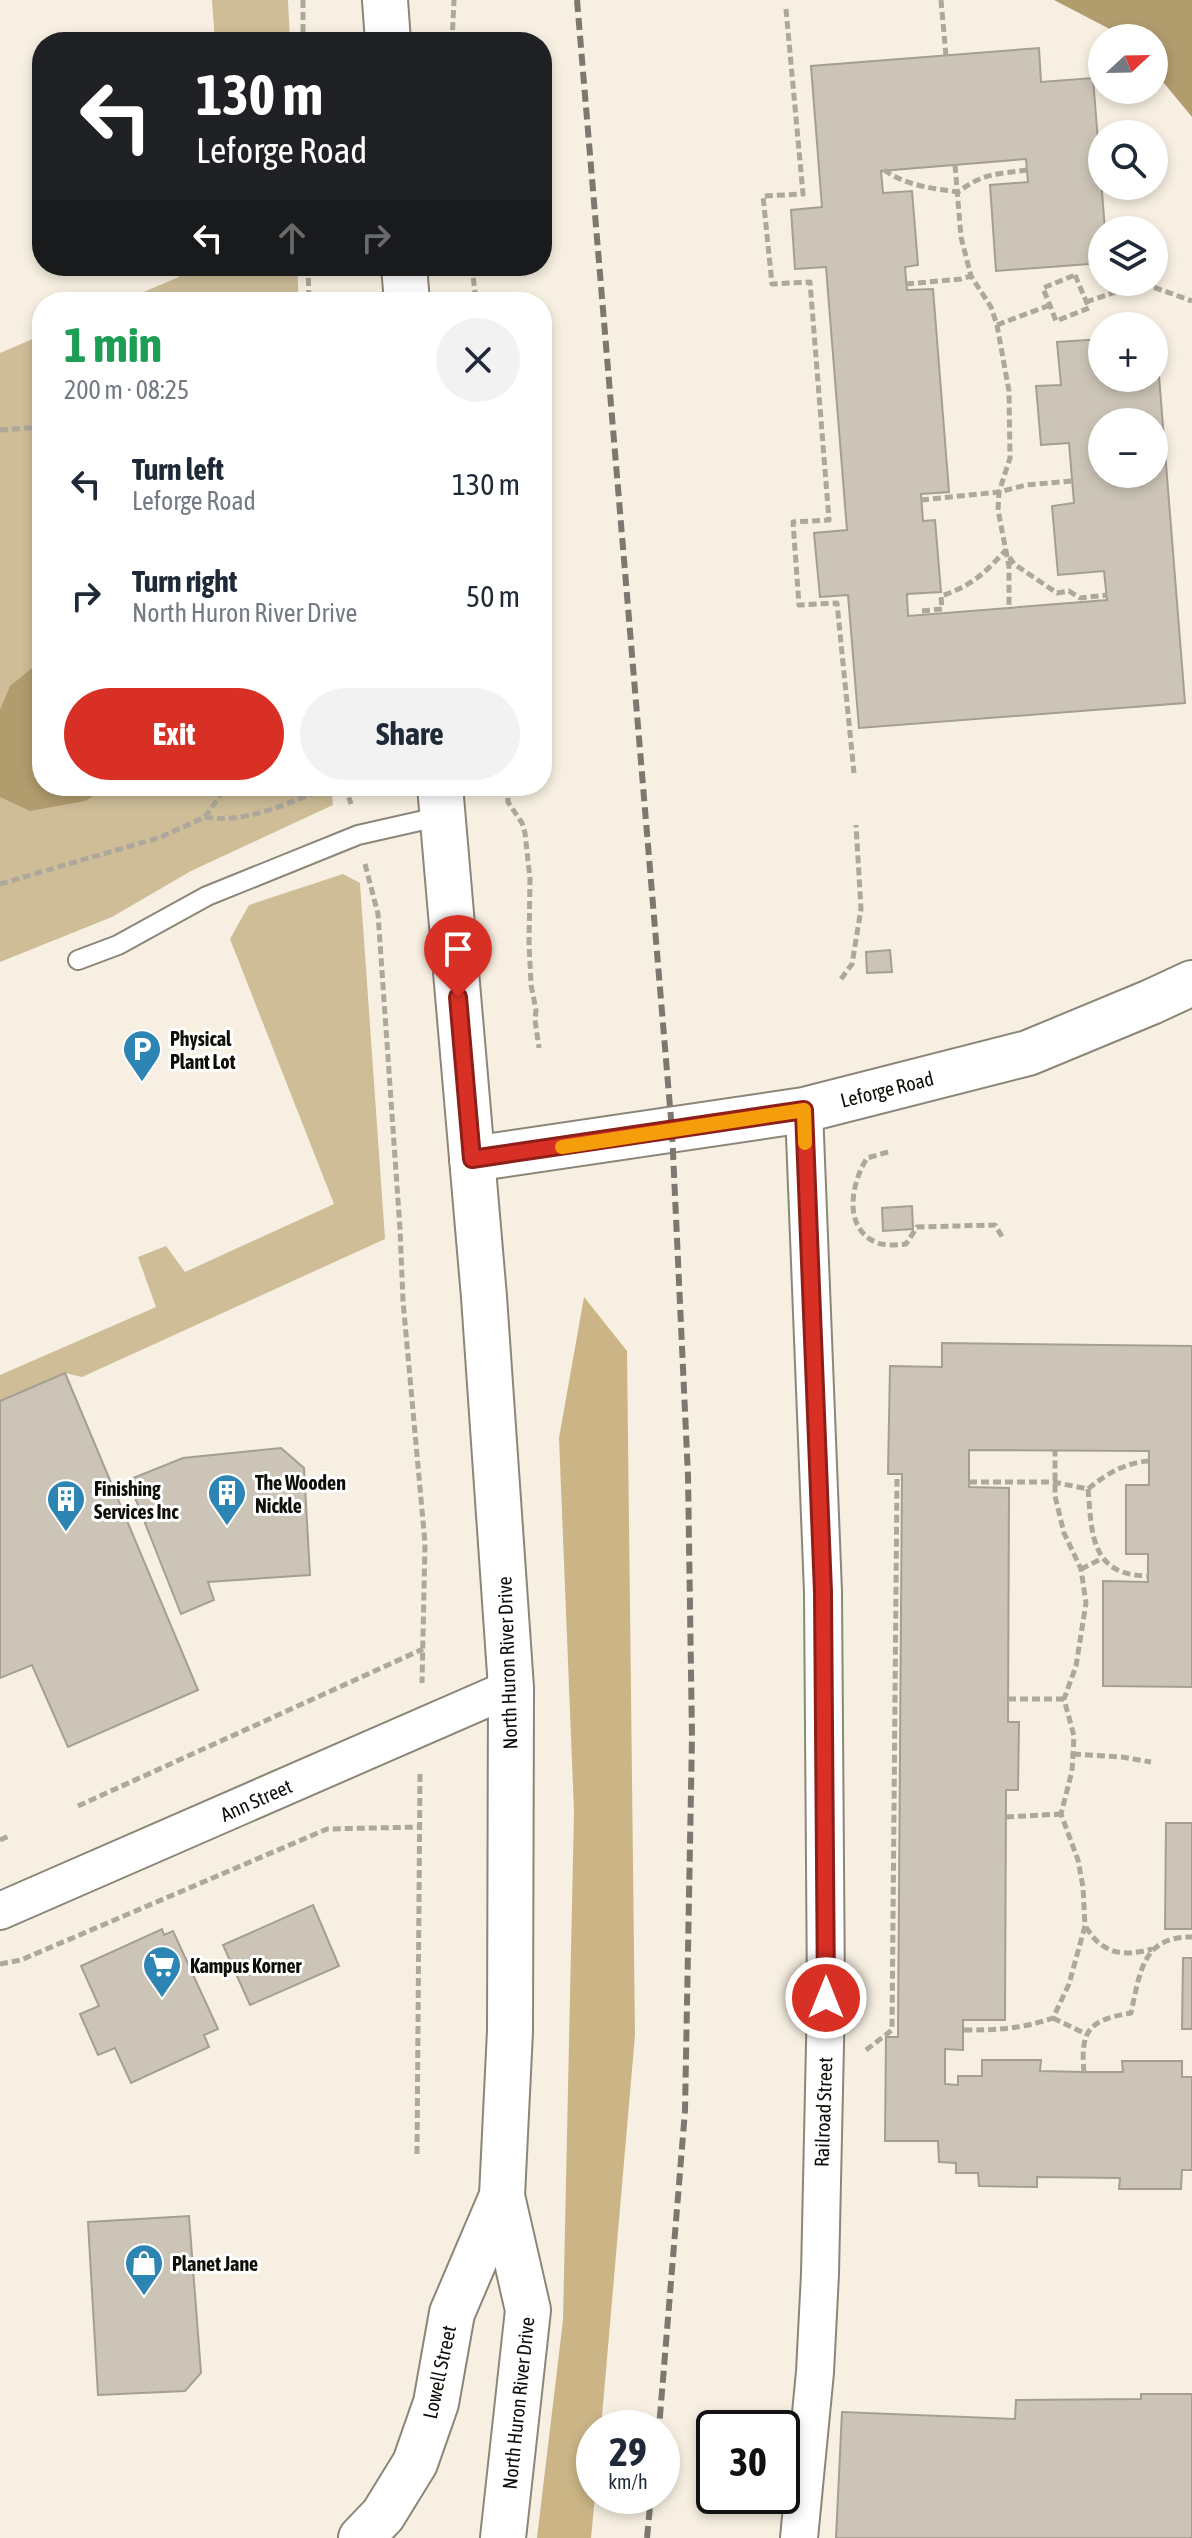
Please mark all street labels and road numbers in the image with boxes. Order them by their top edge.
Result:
street label: Leforge Road [838,1066,936,1112]
street label: North Huron River Drive [492,1576,522,1750]
street label: Ann Street [217,1774,296,1826]
street label: Railroad Street [810,2056,836,2167]
street label: North Huron River Drive [498,2316,538,2490]
street label: Lowell Street [418,2323,460,2421]

